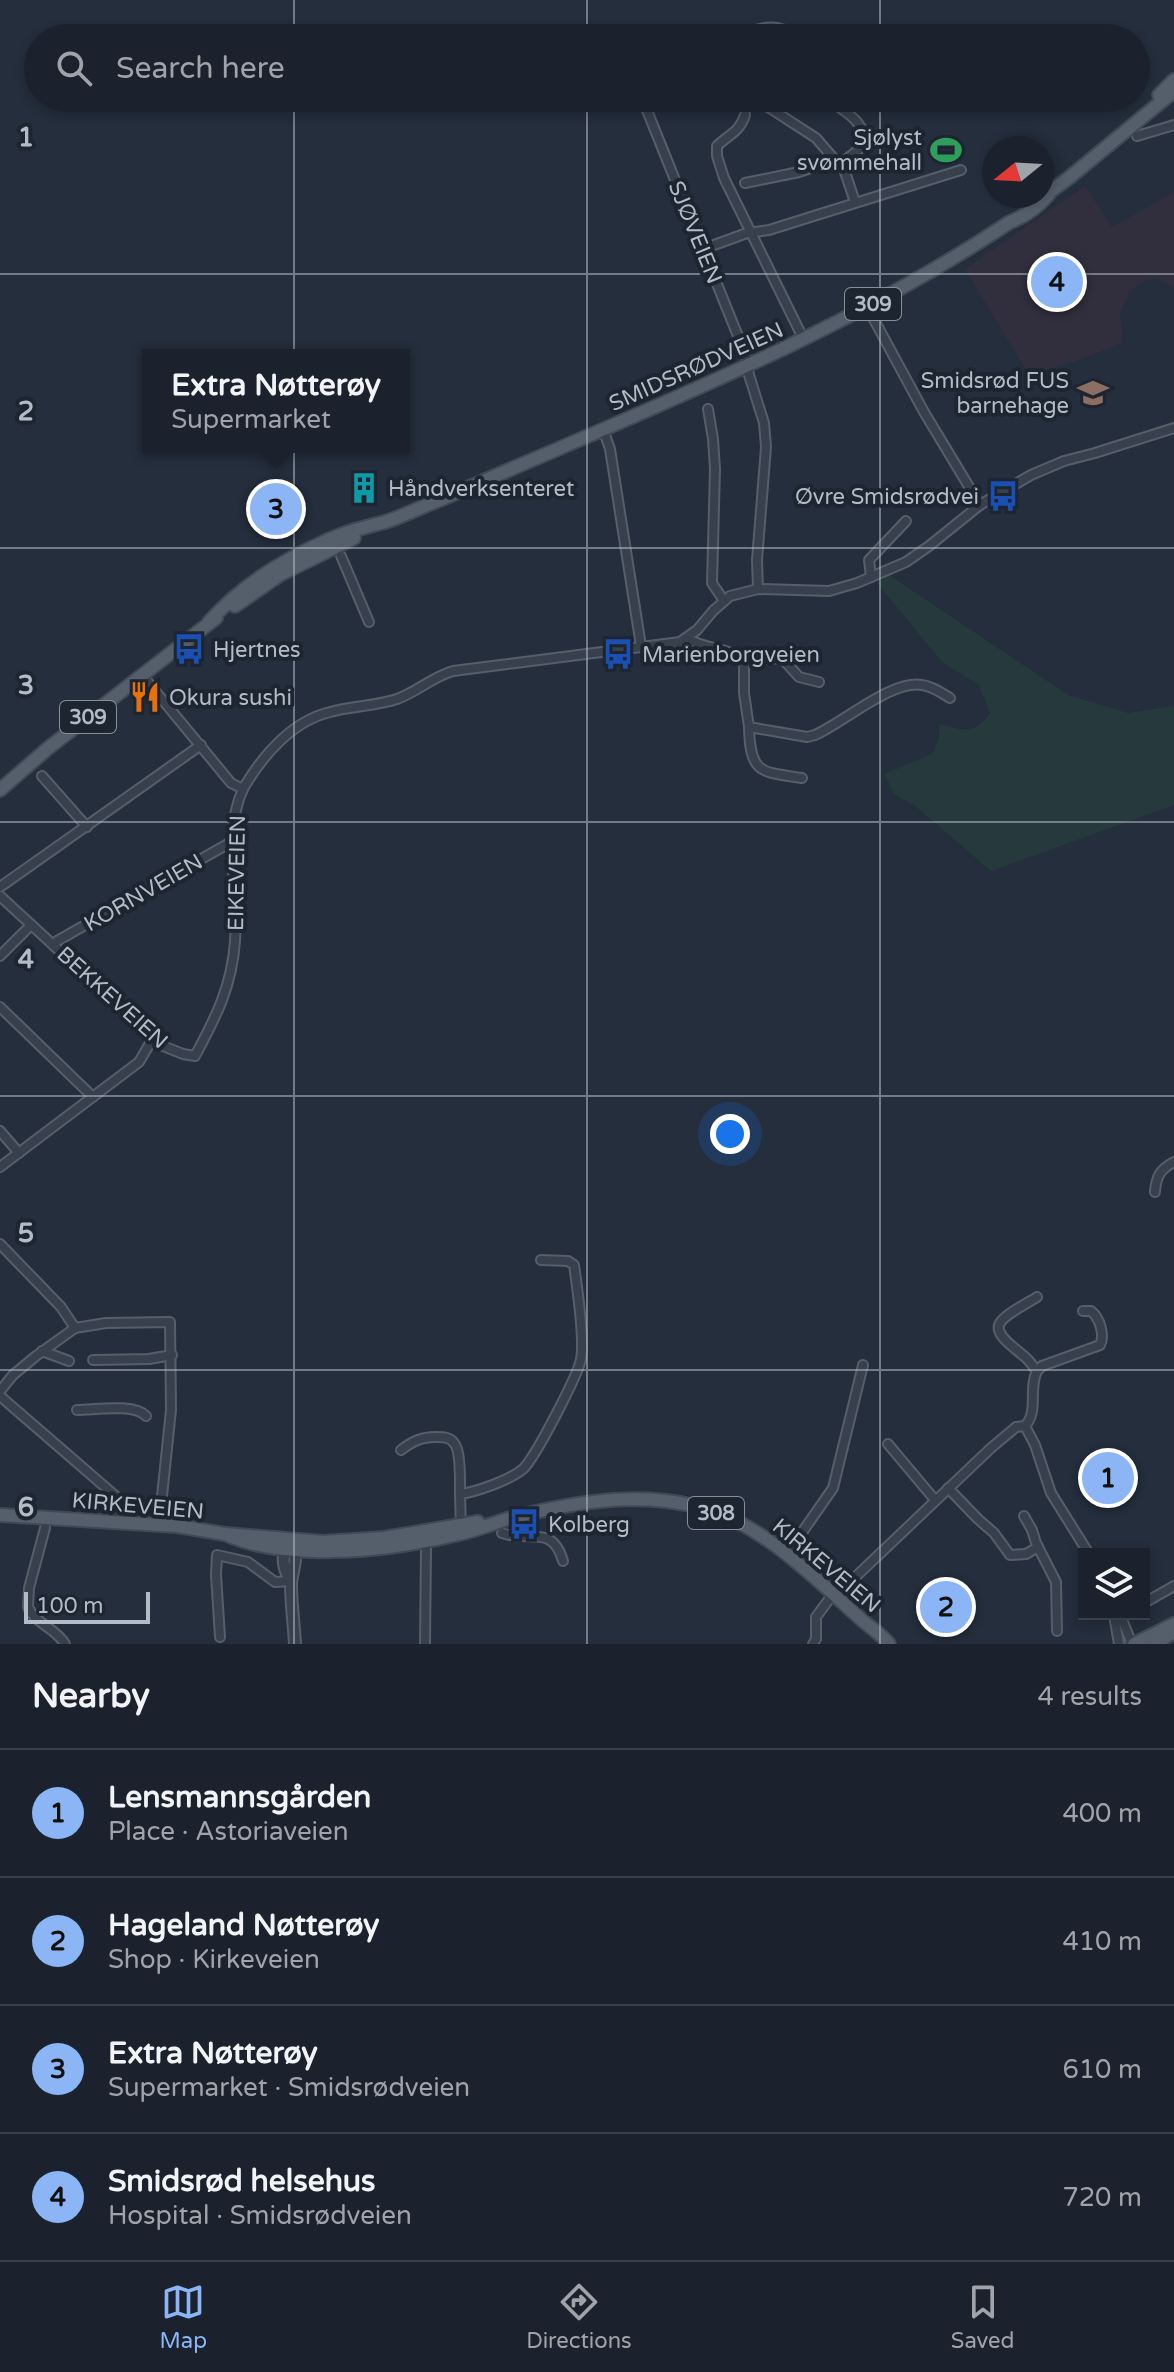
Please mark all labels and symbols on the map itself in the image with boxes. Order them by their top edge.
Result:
text: 1 [18,122,34,153]
place label: Sjølyst svømmehall [797,125,922,176]
sports icon: Sjølyst svømmehall [929,133,963,167]
north arrow [982,136,1054,208]
street label: SJØVEIEN [663,177,727,288]
pin: 4 [1031,252,1083,312]
road number: 309 [845,288,901,320]
street label: SMIDSRØDVEIEN [605,317,788,417]
place label: Smidsrød FUS barnehage [921,368,1069,419]
school or university icon: Smidsrød FUS barnehage [1076,376,1110,410]
text: 2 [18,396,34,427]
building icon: Håndverksenteret [347,471,381,505]
place label: Håndverksenteret [388,476,574,502]
pin: 3 [250,479,302,539]
bus stop icon: Øvre Smidsrødvei [986,479,1020,513]
place label: Øvre Smidsrødvei [795,484,979,510]
bus stop icon: Hjertnes [172,632,206,666]
place label: Hjertnes [213,637,301,663]
bus stop icon: Marienborgveien [601,637,635,671]
place label: Marienborgveien [642,642,820,668]
text: 3 [18,670,34,701]
restaurant icon: Okura sushi [128,680,162,714]
place label: Okura sushi [169,685,292,711]
road number: 309 [60,701,116,733]
street label: EIKEVEIEN [223,815,251,931]
street label: KORNVEIEN [80,848,207,937]
street label: BEKKEVEIEN [52,941,173,1054]
text: 4 [18,944,34,975]
your location [710,1114,750,1154]
text: 5 [18,1218,34,1249]
pin: 1 [1082,1448,1134,1508]
street label: KIRKEVEIEN [71,1487,205,1525]
text: 6 [18,1492,34,1523]
road number: 308 [688,1497,744,1529]
bus stop icon: Kolberg [507,1507,541,1541]
place label: Kolberg [548,1512,630,1538]
street label: KIRKEVEIEN [767,1513,886,1618]
pin: 2 [920,1577,972,1637]
scale bar [24,1588,150,1624]

